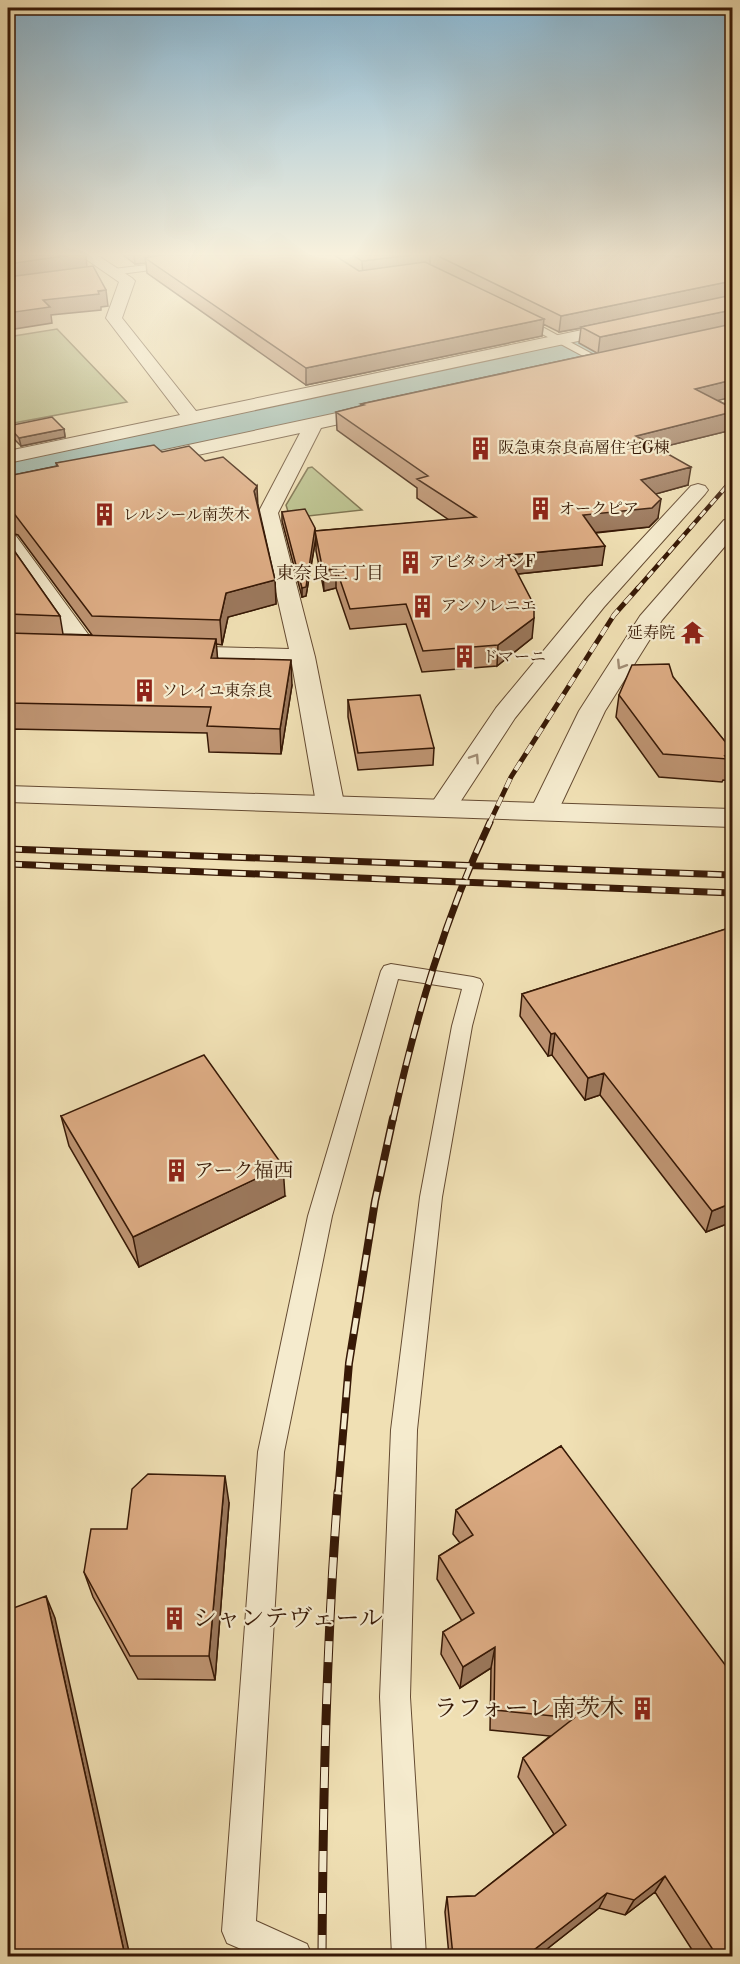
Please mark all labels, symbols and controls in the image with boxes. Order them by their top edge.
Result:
building icon: 阪急東奈良高層住宅G棟 [467,435,493,461]
place label: 阪急東奈良高層住宅G棟 [498,438,670,458]
building icon: オークピア [528,496,554,522]
place label: オークピア [559,499,639,519]
building icon: レルシール南茨木 [92,502,118,528]
place label: レルシール南茨木 [123,505,250,525]
building icon: アビタシオンF [398,549,424,575]
place label: アビタシオンF [429,552,536,572]
district label: 東奈良三丁目 [276,562,384,585]
building icon: アンソレニエ [410,593,436,619]
place label: アンソレニエ [441,596,536,616]
temple icon: 延寿院 [680,620,706,646]
place label: 延寿院 [627,623,675,643]
building icon: ドマーニ [451,644,477,670]
place label: ドマーニ [482,647,546,667]
one-way arrow [617,658,628,669]
building icon: ソレイユ東奈良 [131,678,157,704]
place label: ソレイユ東奈良 [162,681,273,701]
one-way arrow [468,754,479,765]
building icon: アーク福西 [163,1158,189,1184]
place label: アーク福西 [194,1159,293,1184]
place label: シャンテヴェール [193,1604,383,1634]
building icon: シャンテヴェール [162,1606,188,1632]
place label: ラフォーレ南茨木 [434,1694,624,1724]
building icon: ラフォーレ南茨木 [629,1696,655,1722]

